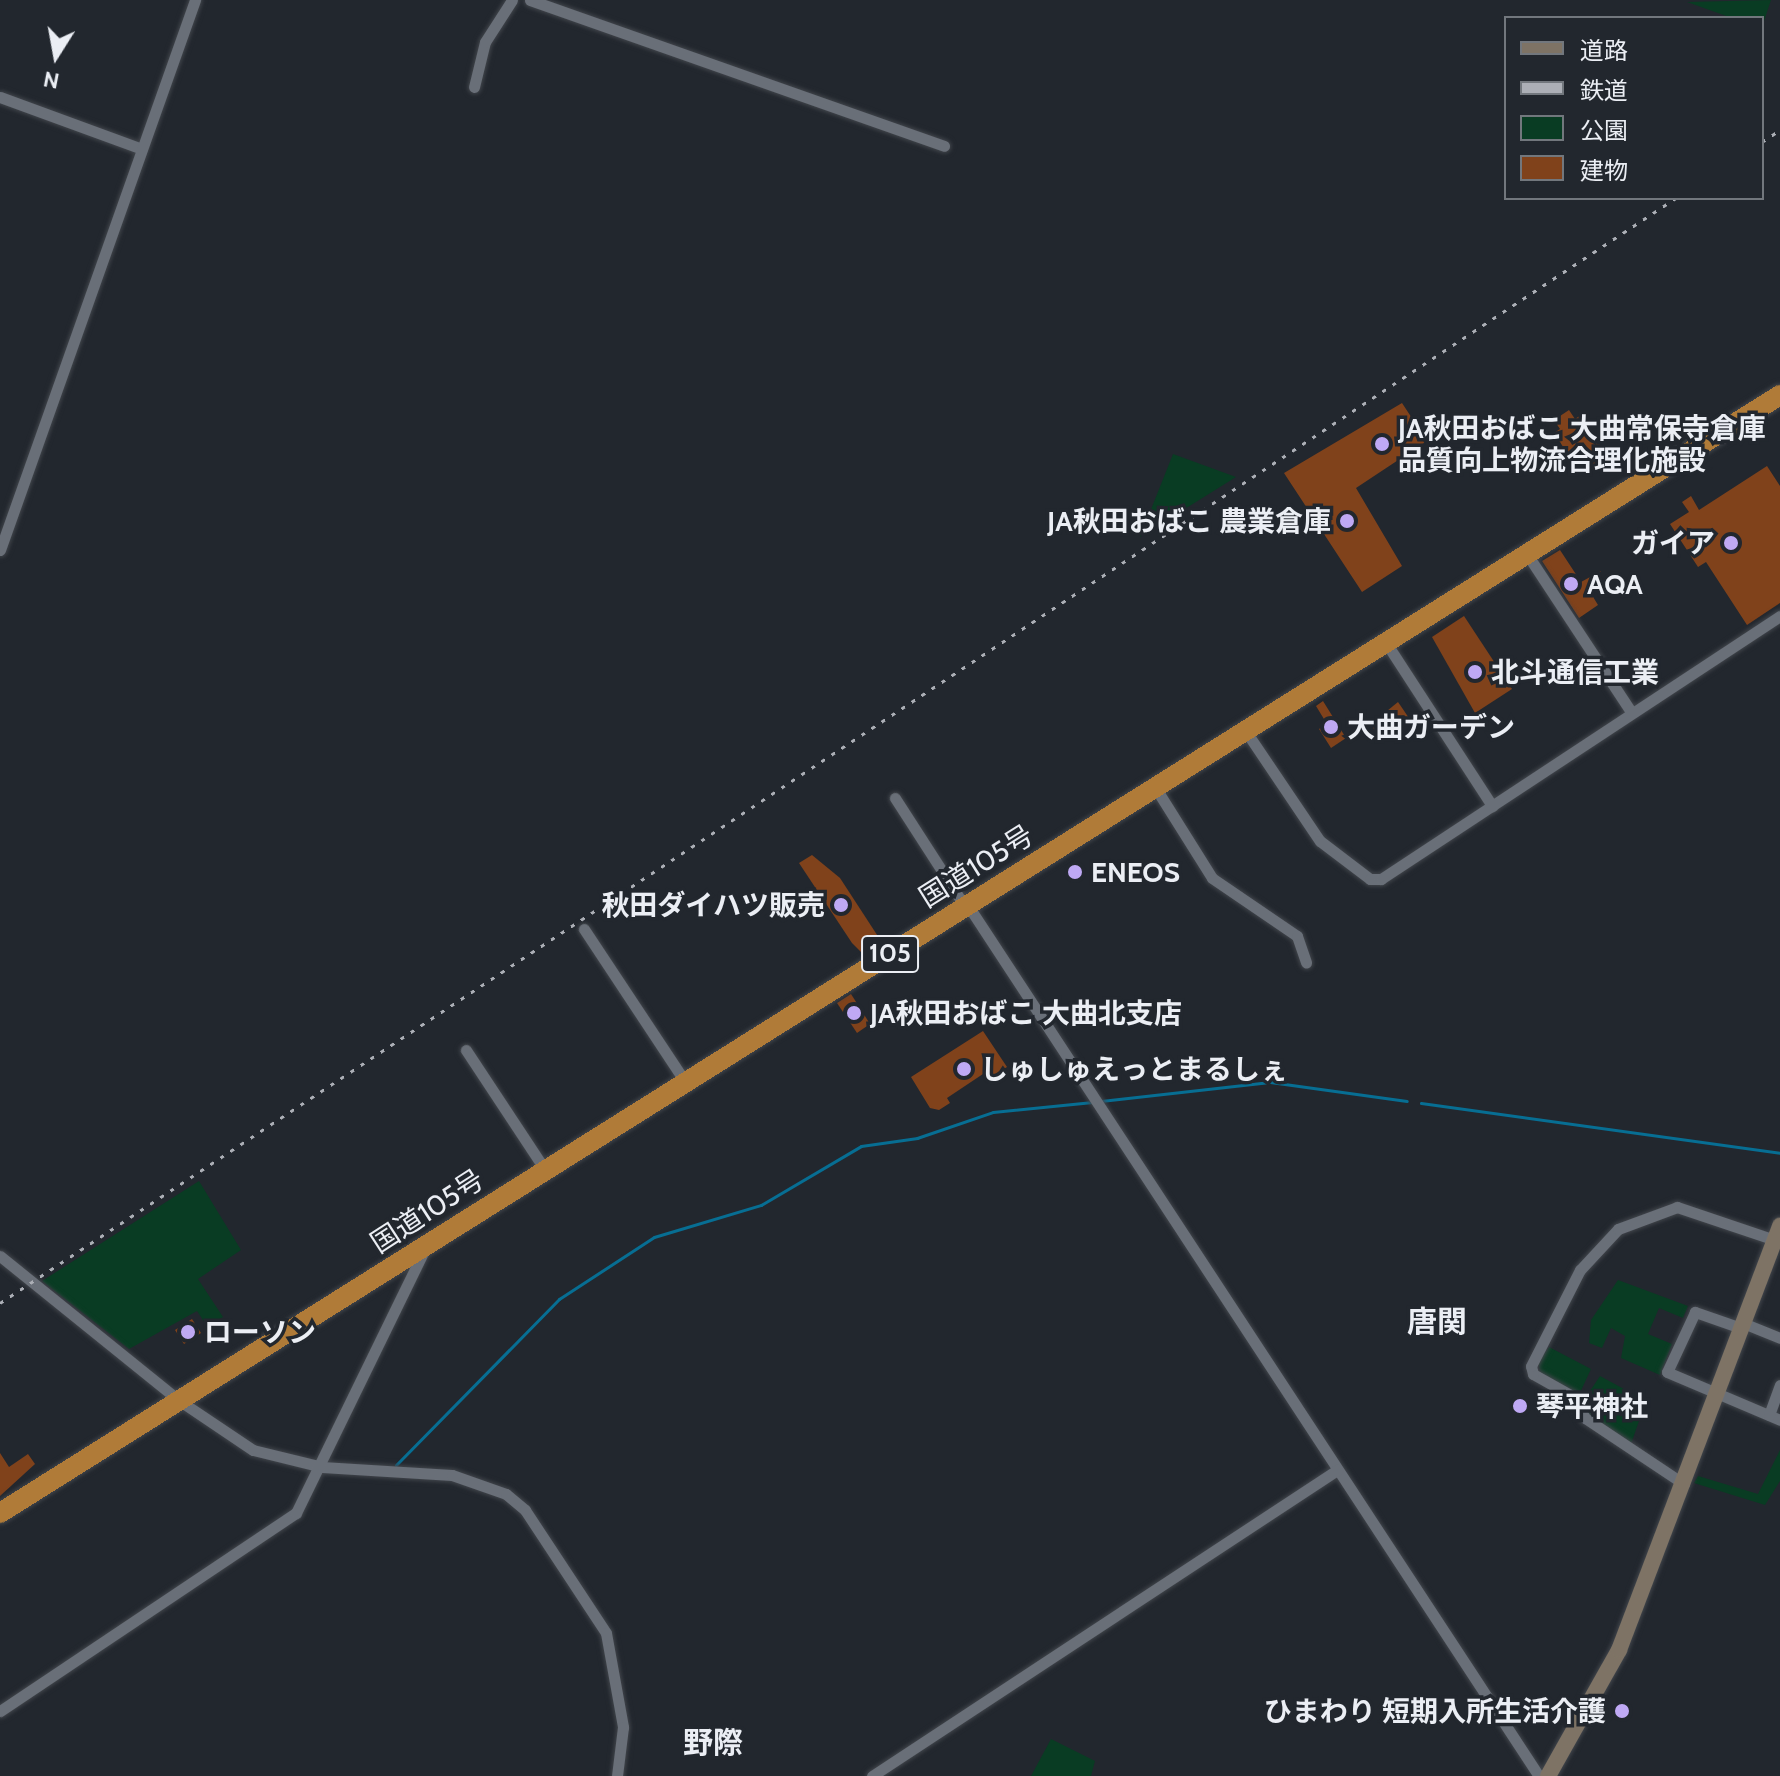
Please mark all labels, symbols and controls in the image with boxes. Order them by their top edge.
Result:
north arrow [16,16,96,96]
legend [1504,16,1764,200]
text: 道路 [1580,36,1628,65]
text: N [41,65,62,95]
text: 鉄道 [1580,76,1628,105]
text: 公園 [1580,116,1628,145]
text: 建物 [1580,156,1628,185]
place label: JA秋田おばこ 大曲常保寺倉庫 品質向上物流合理化施設 [1398,411,1766,477]
marker: JA秋田おばこ 大曲常保寺倉庫 品質向上物流合理化施設 [1373,435,1391,453]
place label: JA秋田おばこ 農業倉庫 [1047,504,1331,538]
marker: JA秋田おばこ 農業倉庫 [1338,512,1356,530]
place label: ガイア [1631,526,1715,560]
marker: ガイア [1722,534,1740,552]
place label: AQA [1587,567,1643,601]
marker: AQA [1562,575,1580,593]
place label: 北斗通信工業 [1491,655,1659,689]
marker: 北斗通信工業 [1466,663,1484,681]
place label: 大曲ガーデン [1347,710,1515,744]
marker: 大曲ガーデン [1322,718,1340,736]
street label: 国道105号 [913,818,1039,914]
place label: ENEOS [1091,855,1180,889]
marker: ENEOS [1066,863,1084,881]
place label: 秋田ダイハツ販売 [601,888,825,922]
marker: 秋田ダイハツ販売 [832,896,850,914]
road number: 105 [860,932,920,976]
place label: JA秋田おばこ 大曲北支店 [870,996,1182,1030]
marker: JA秋田おばこ 大曲北支店 [845,1004,863,1022]
place label: しゅしゅえっとまるしぇ [980,1052,1288,1086]
marker: しゅしゅえっとまるしぇ [955,1060,973,1078]
street label: 国道105号 [364,1162,490,1260]
district label: 唐関 [1407,1304,1467,1340]
place label: ローソン [204,1315,316,1349]
marker: ローソン [179,1323,197,1341]
place label: 琴平神社 [1536,1389,1648,1423]
marker: 琴平神社 [1511,1397,1529,1415]
place label: ひまわり 短期入所生活介護 [1264,1694,1606,1728]
marker: ひまわり 短期入所生活介護 [1613,1702,1631,1720]
district label: 野際 [683,1725,743,1761]

